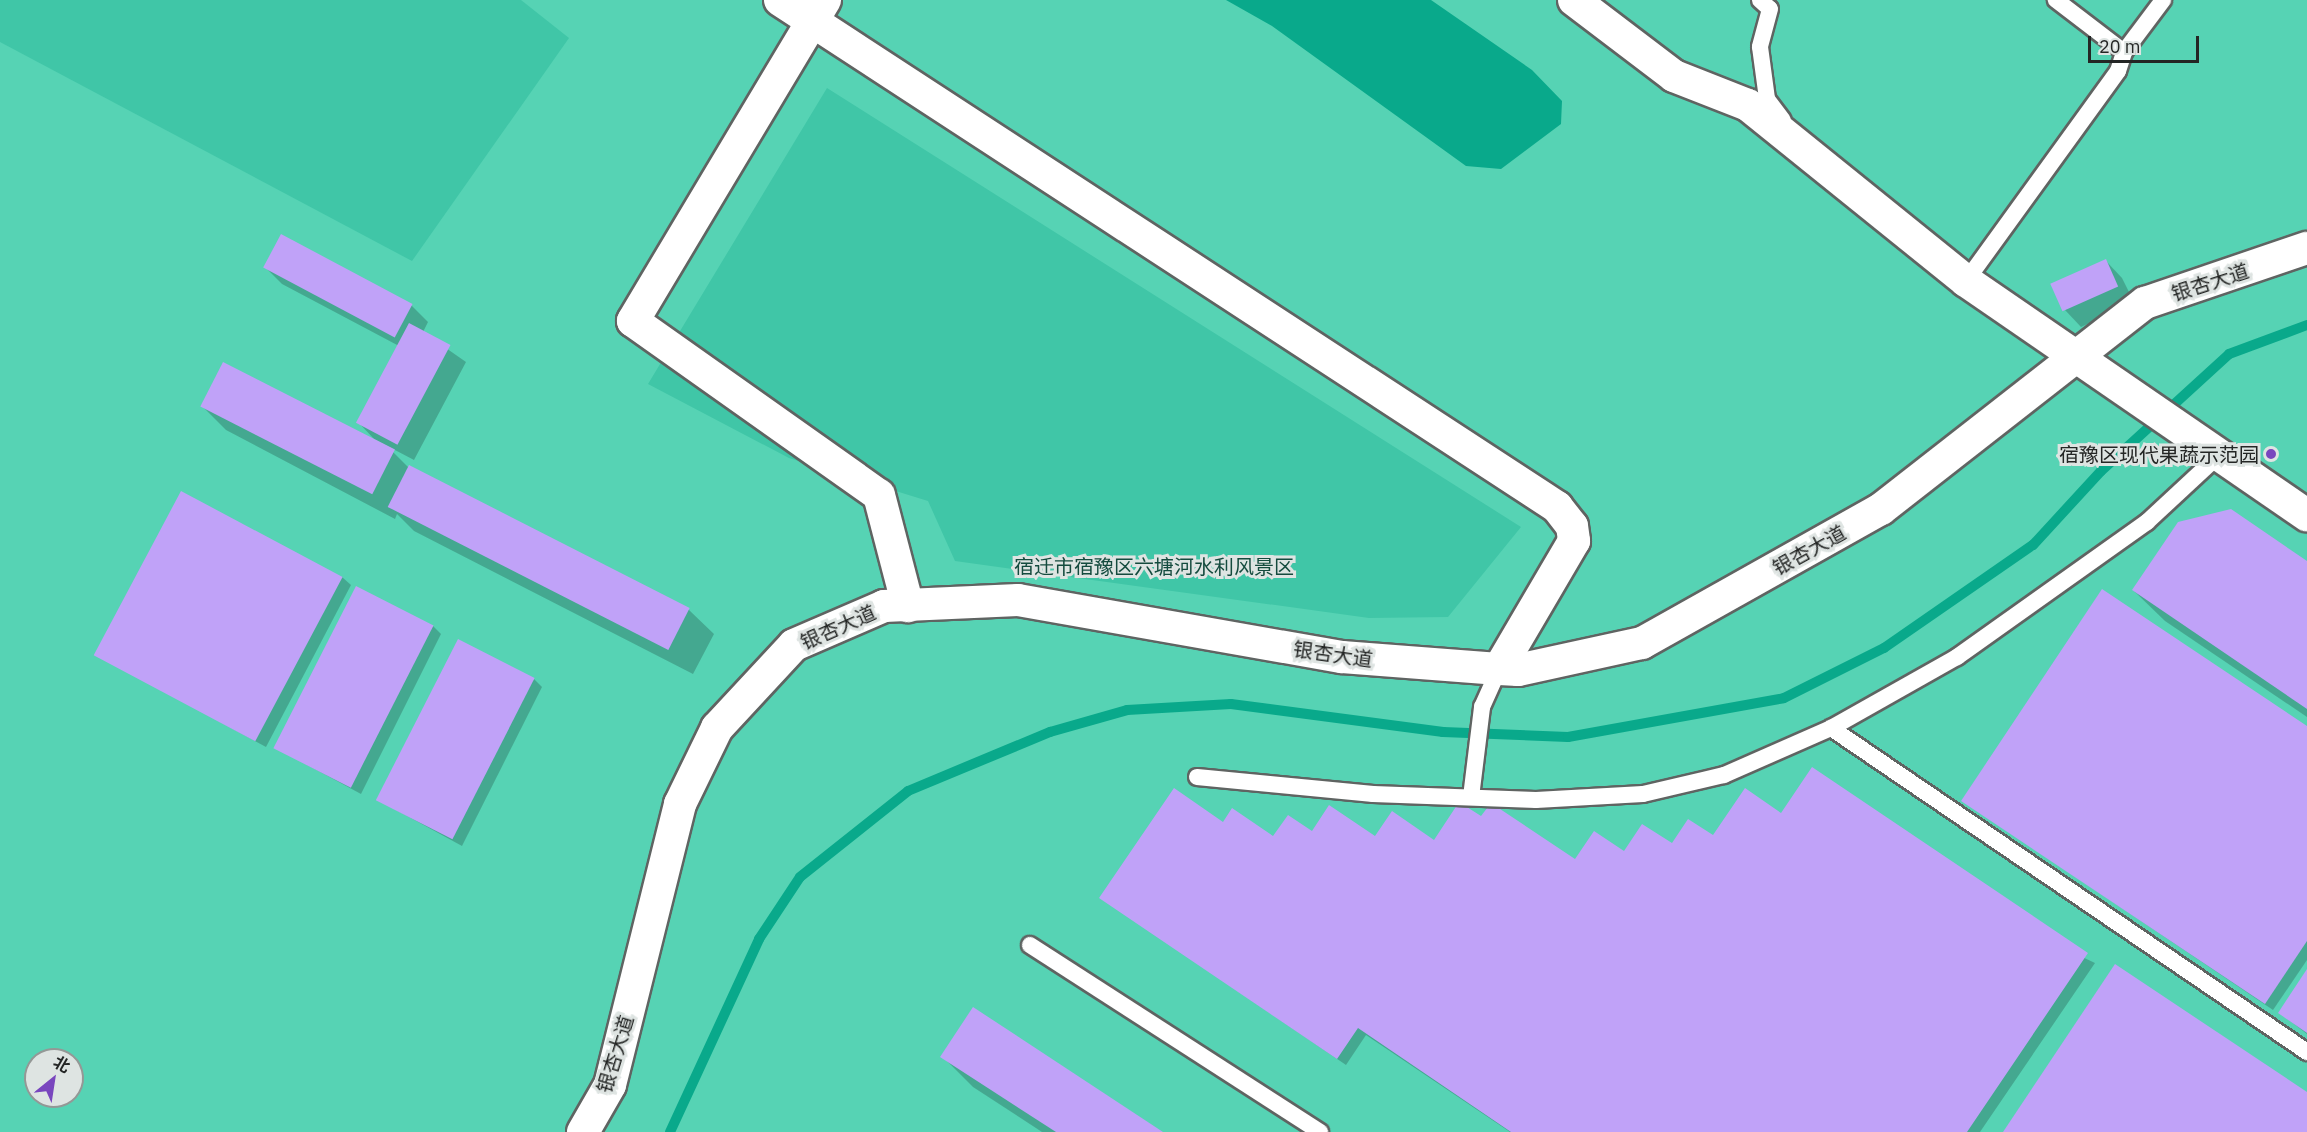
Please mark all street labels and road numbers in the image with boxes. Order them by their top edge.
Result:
street label: 银杏大道 [2168,258,2252,306]
street label: 银杏大道 [1768,520,1850,580]
street label: 银杏大道 [797,600,879,654]
street label: 银杏大道 [1292,637,1374,671]
street label: 银杏大道 [592,1012,638,1096]

